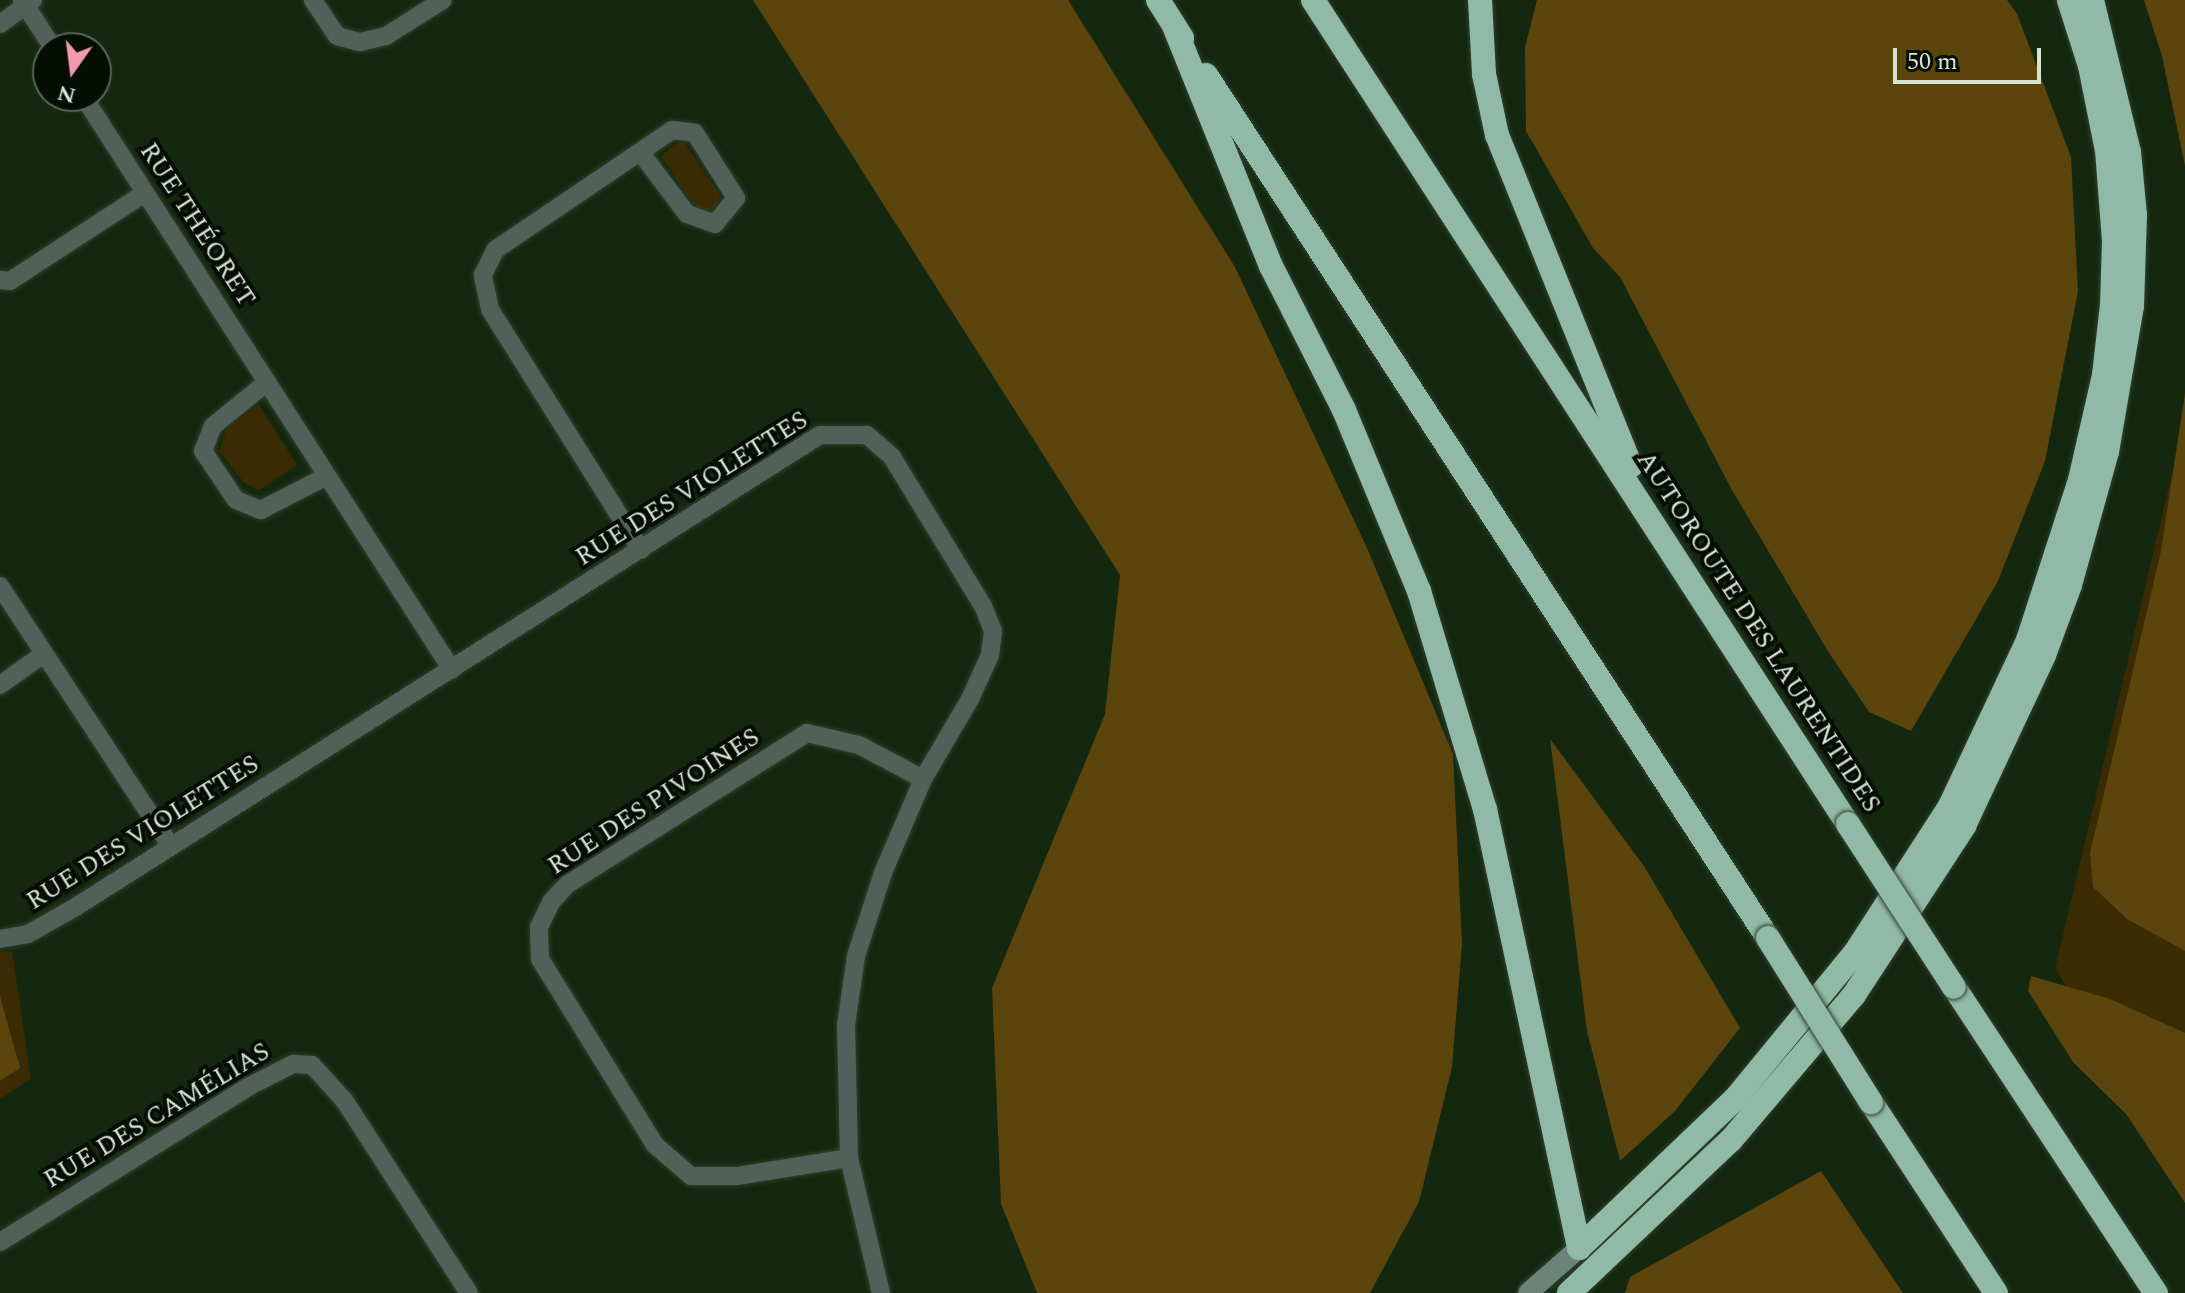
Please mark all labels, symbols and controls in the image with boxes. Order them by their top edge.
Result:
north arrow [32,32,112,112]
scale bar [1897,32,2045,82]
text: 50 m [1907,44,1958,80]
text: N [54,76,79,112]
street label: RUE THÉORET [132,137,262,313]
street label: RUE DES VIOLETTES [570,405,814,573]
street label: AUTOROUTE DES LAURENTIDES [1629,446,1887,818]
street label: RUE DES PIVOINES [542,722,766,882]
street label: RUE DES VIOLETTES [21,749,265,917]
street label: RUE DES CAMÉLIAS [38,1036,276,1196]

